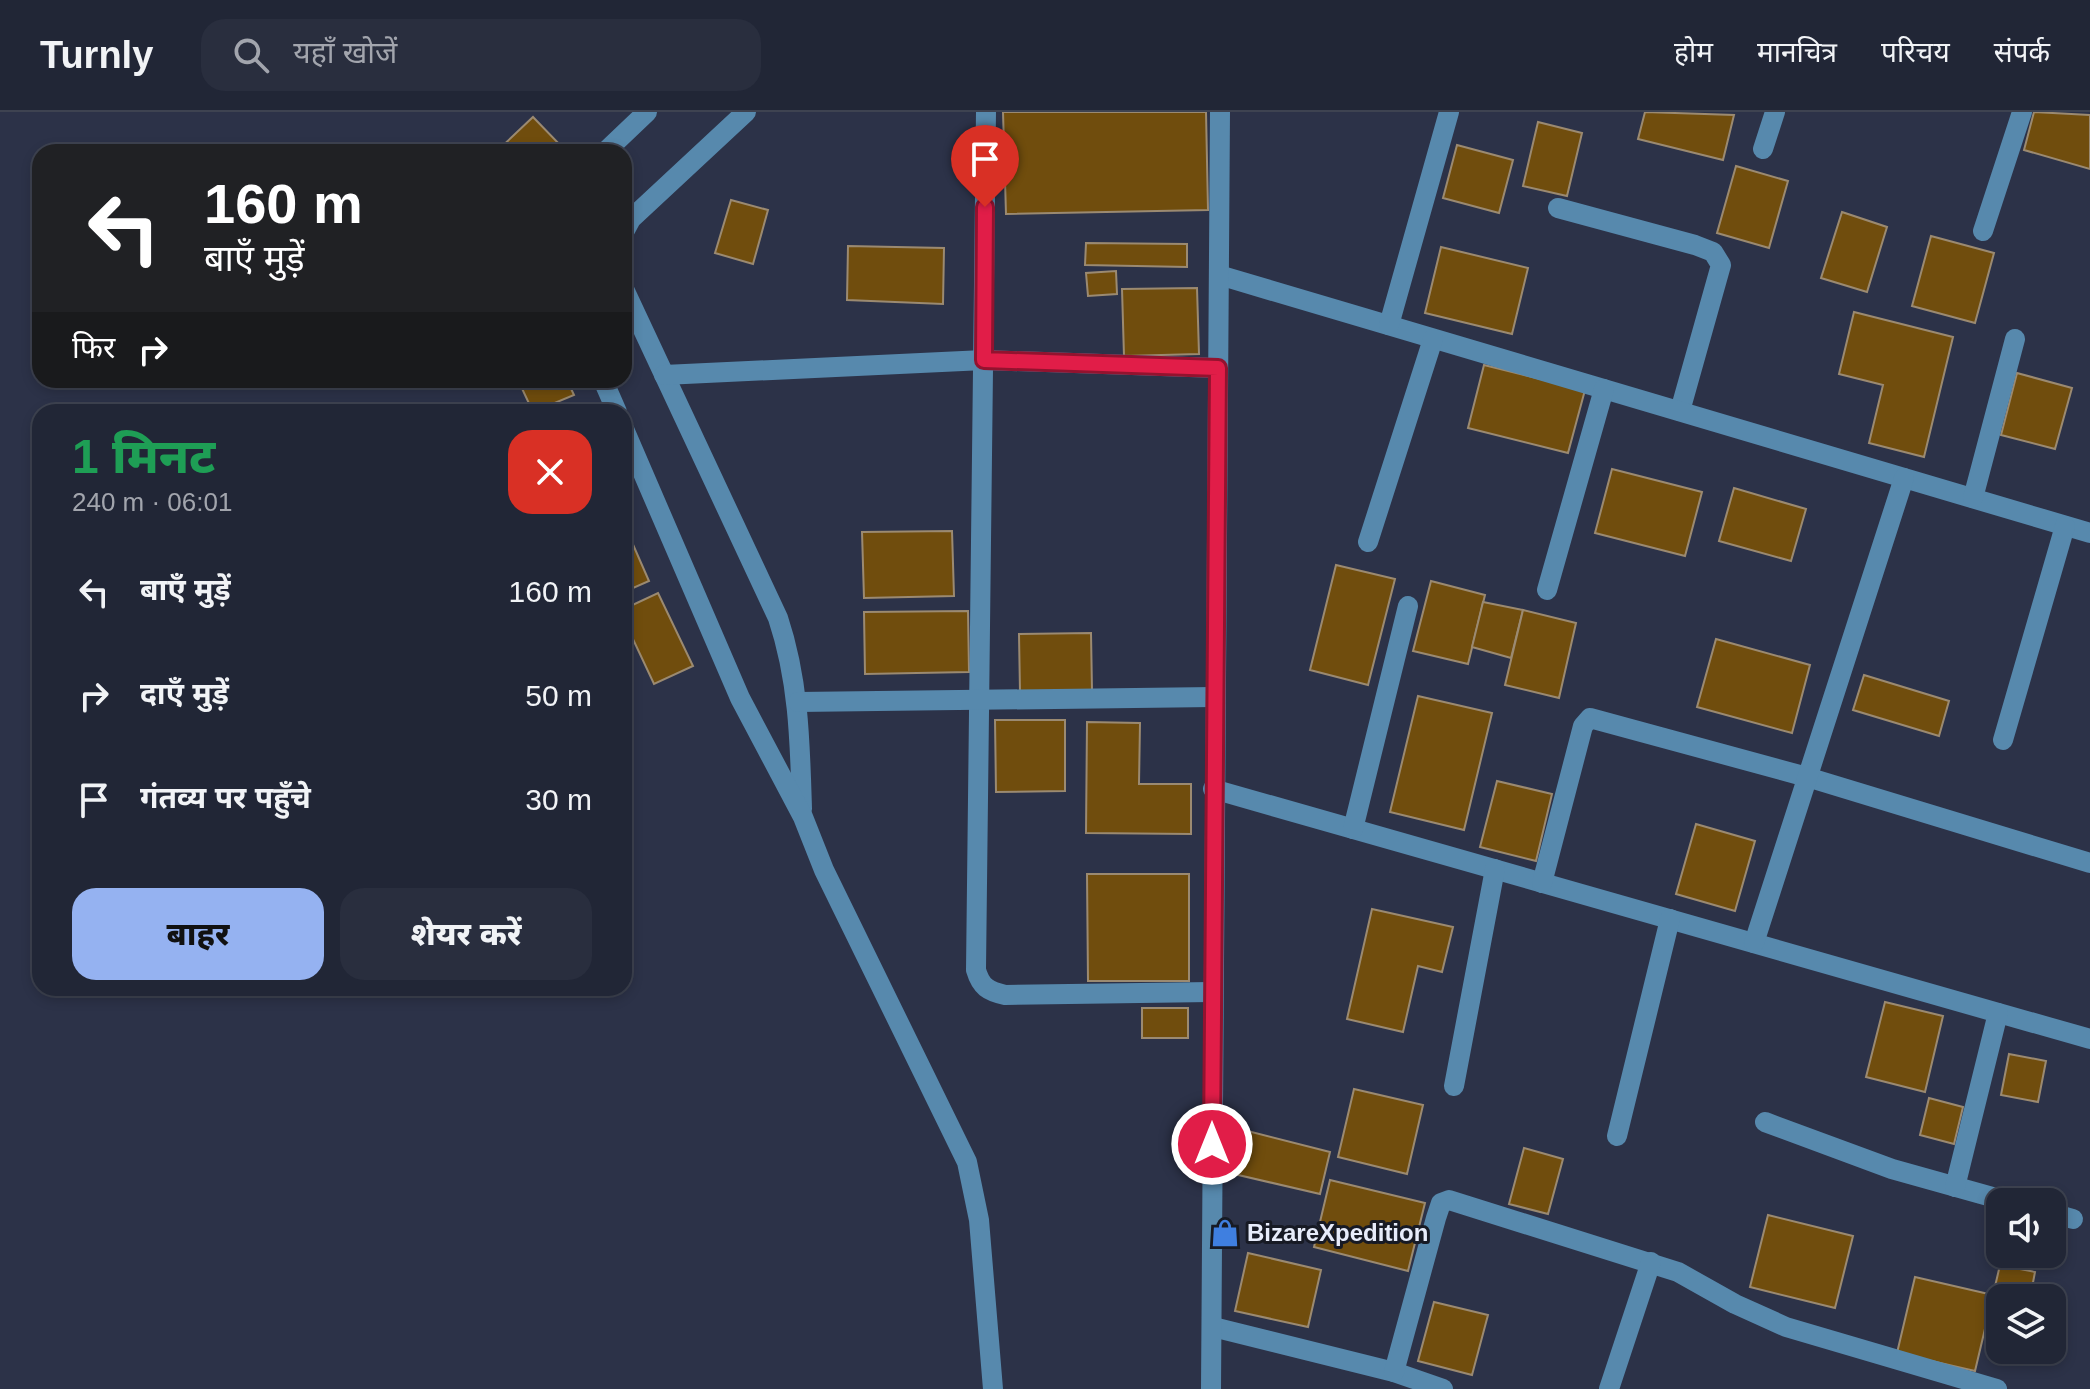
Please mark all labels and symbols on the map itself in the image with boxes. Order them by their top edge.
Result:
pin [951,125,1019,207]
position arrow [1170,1102,1254,1186]
shop icon: BizareXpedition [1210,1218,1240,1248]
place label: BizareXpedition [1247,1219,1428,1246]

